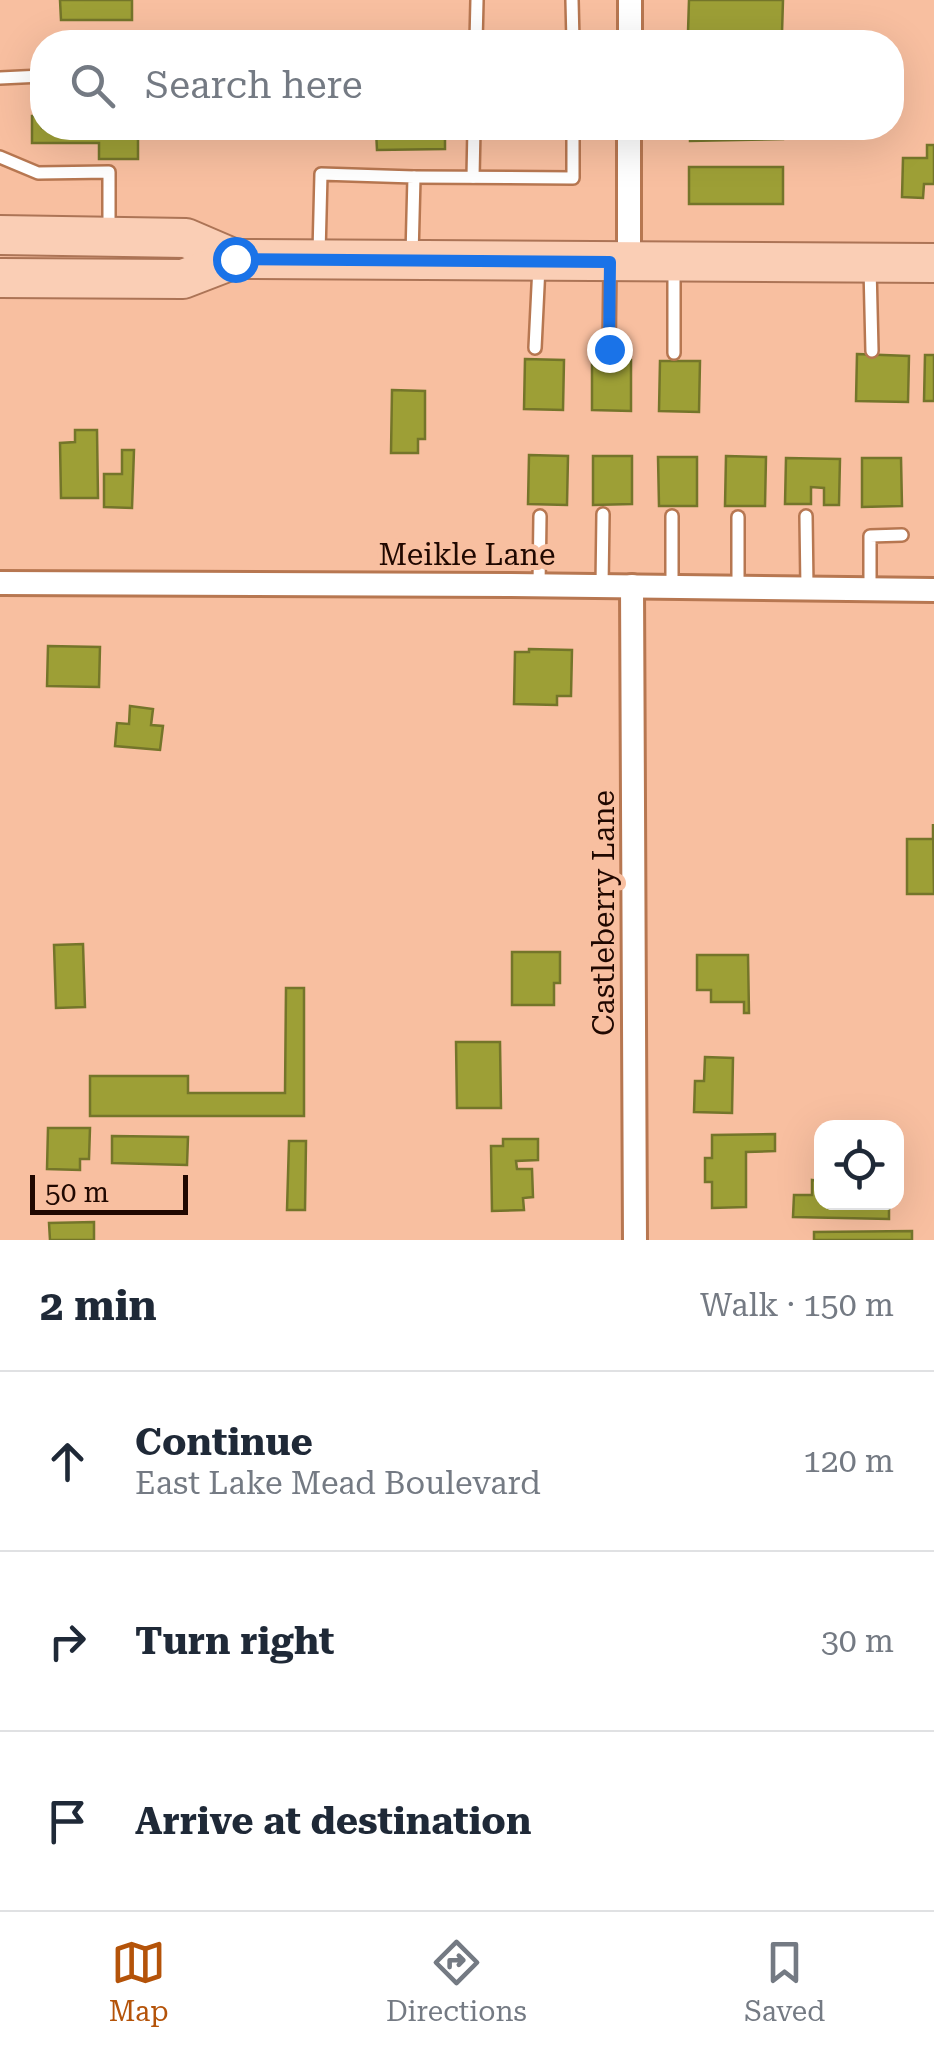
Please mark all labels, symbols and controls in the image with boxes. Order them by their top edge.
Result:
search box [30,30,904,140]
icon: search [65,58,120,113]
text: Search here [145,63,363,107]
route start [213,237,259,283]
route end [587,327,633,373]
street label: Meikle Lane [379,537,555,572]
street label: Castleberry Lane [586,790,621,1036]
map controls [814,1120,904,1210]
button: locate [814,1120,904,1210]
scale bar [30,1170,188,1214]
text: 50 m [45,1176,109,1209]
text: 2 min [40,1281,157,1330]
text: Walk · 150 m [700,1286,894,1324]
text: Continue [135,1420,313,1464]
icon: ahead [40,1434,95,1489]
text: 120 m [803,1442,894,1480]
text: East Lake Mead Boulevard [135,1464,541,1502]
icon: right [40,1614,95,1669]
text: Turn right [135,1619,334,1663]
text: 30 m [821,1622,894,1660]
icon: arrive [40,1794,95,1849]
text: Arrive at destination [135,1799,531,1843]
tab: Map [109,1935,169,2028]
tab: Directions [386,1935,527,2028]
tab: Saved [744,1935,825,2028]

